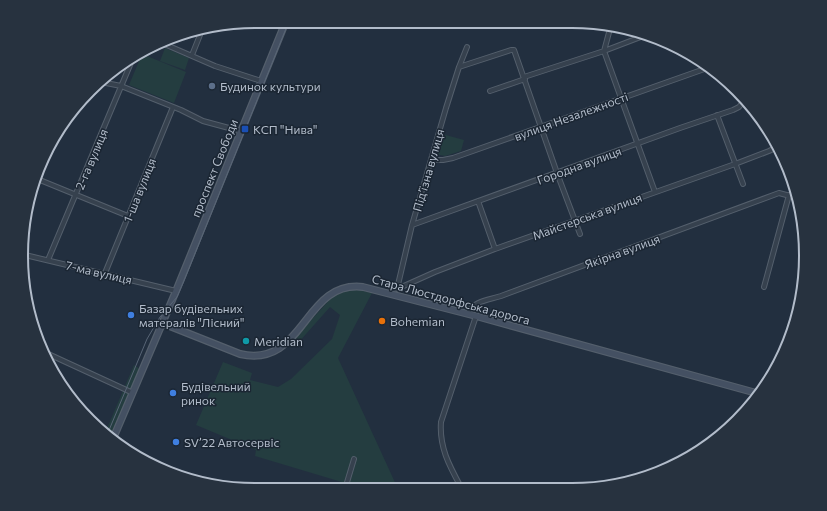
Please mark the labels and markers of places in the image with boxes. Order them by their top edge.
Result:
place label: Будинок культури [220,79,321,93]
marker: Будинок культури [207,81,217,91]
place label: КСП "Нива" [253,122,318,136]
marker: КСП "Нива" [240,124,250,134]
place label: Базар будівельних матералів "Лісний" [139,301,244,329]
marker: Базар будівельних матералів "Лісний" [126,310,136,320]
place label: Bohemian [390,314,445,328]
marker: Bohemian [377,316,387,326]
place label: Meridian [254,334,303,348]
marker: Meridian [241,336,251,346]
place label: Будівельний ринок [181,379,251,407]
marker: Будівельний ринок [168,388,178,398]
place label: SV’22 Автосервіс [184,435,280,449]
marker: SV’22 Автосервіс [171,437,181,447]

